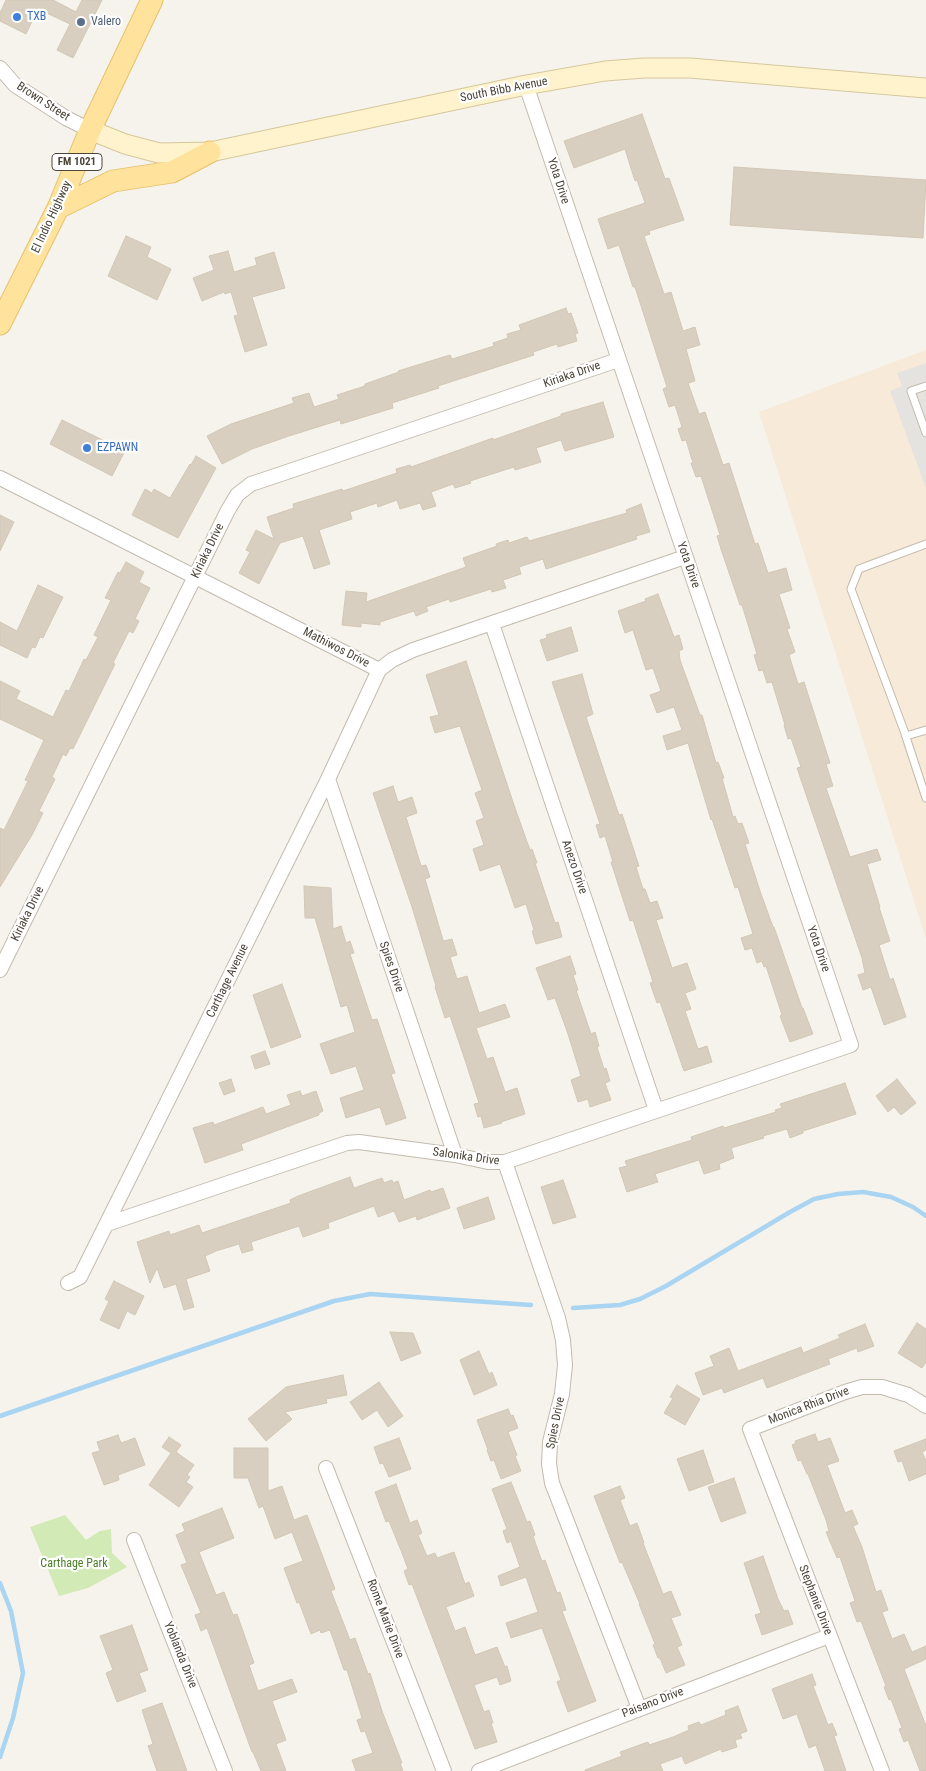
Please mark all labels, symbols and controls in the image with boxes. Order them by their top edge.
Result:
place label: TXB [27,10,46,24]
marker: TXB [11,11,23,23]
place label: Valero [91,15,121,29]
marker: Valero [75,16,87,28]
street label: South Bibb Avenue [459,74,549,106]
street label: Brown Street [14,79,72,125]
road number: FM 1021 [52,154,102,170]
street label: Yota Drive [544,156,572,206]
street label: El Indio Highway [29,179,75,255]
street label: Kiriaka Drive [542,359,602,391]
place label: EZPAWN [97,441,138,455]
marker: EZPAWN [81,442,93,454]
street label: Kiriaka Drive [189,521,227,581]
street label: Yota Drive [673,540,703,590]
street label: Mathiwos Drive [300,625,372,671]
street label: Anezo Drive [558,838,590,896]
street label: Kiriaka Drive [9,884,47,944]
street label: Yota Drive [803,924,833,974]
street label: Spies Drive [376,940,406,994]
street label: Carthage Avenue [204,942,252,1020]
street label: Salonika Drive [432,1145,500,1169]
street label: Monica Rhia Drive [767,1384,851,1428]
street label: Spies Drive [544,1396,568,1450]
park label: Carthage Park [40,1557,108,1571]
street label: Stephanie Drive [795,1563,835,1637]
street label: Rome Marie Drive [363,1578,407,1660]
street label: Yoblanda Drive [160,1620,200,1690]
street label: Paisano Drive [620,1685,686,1721]

